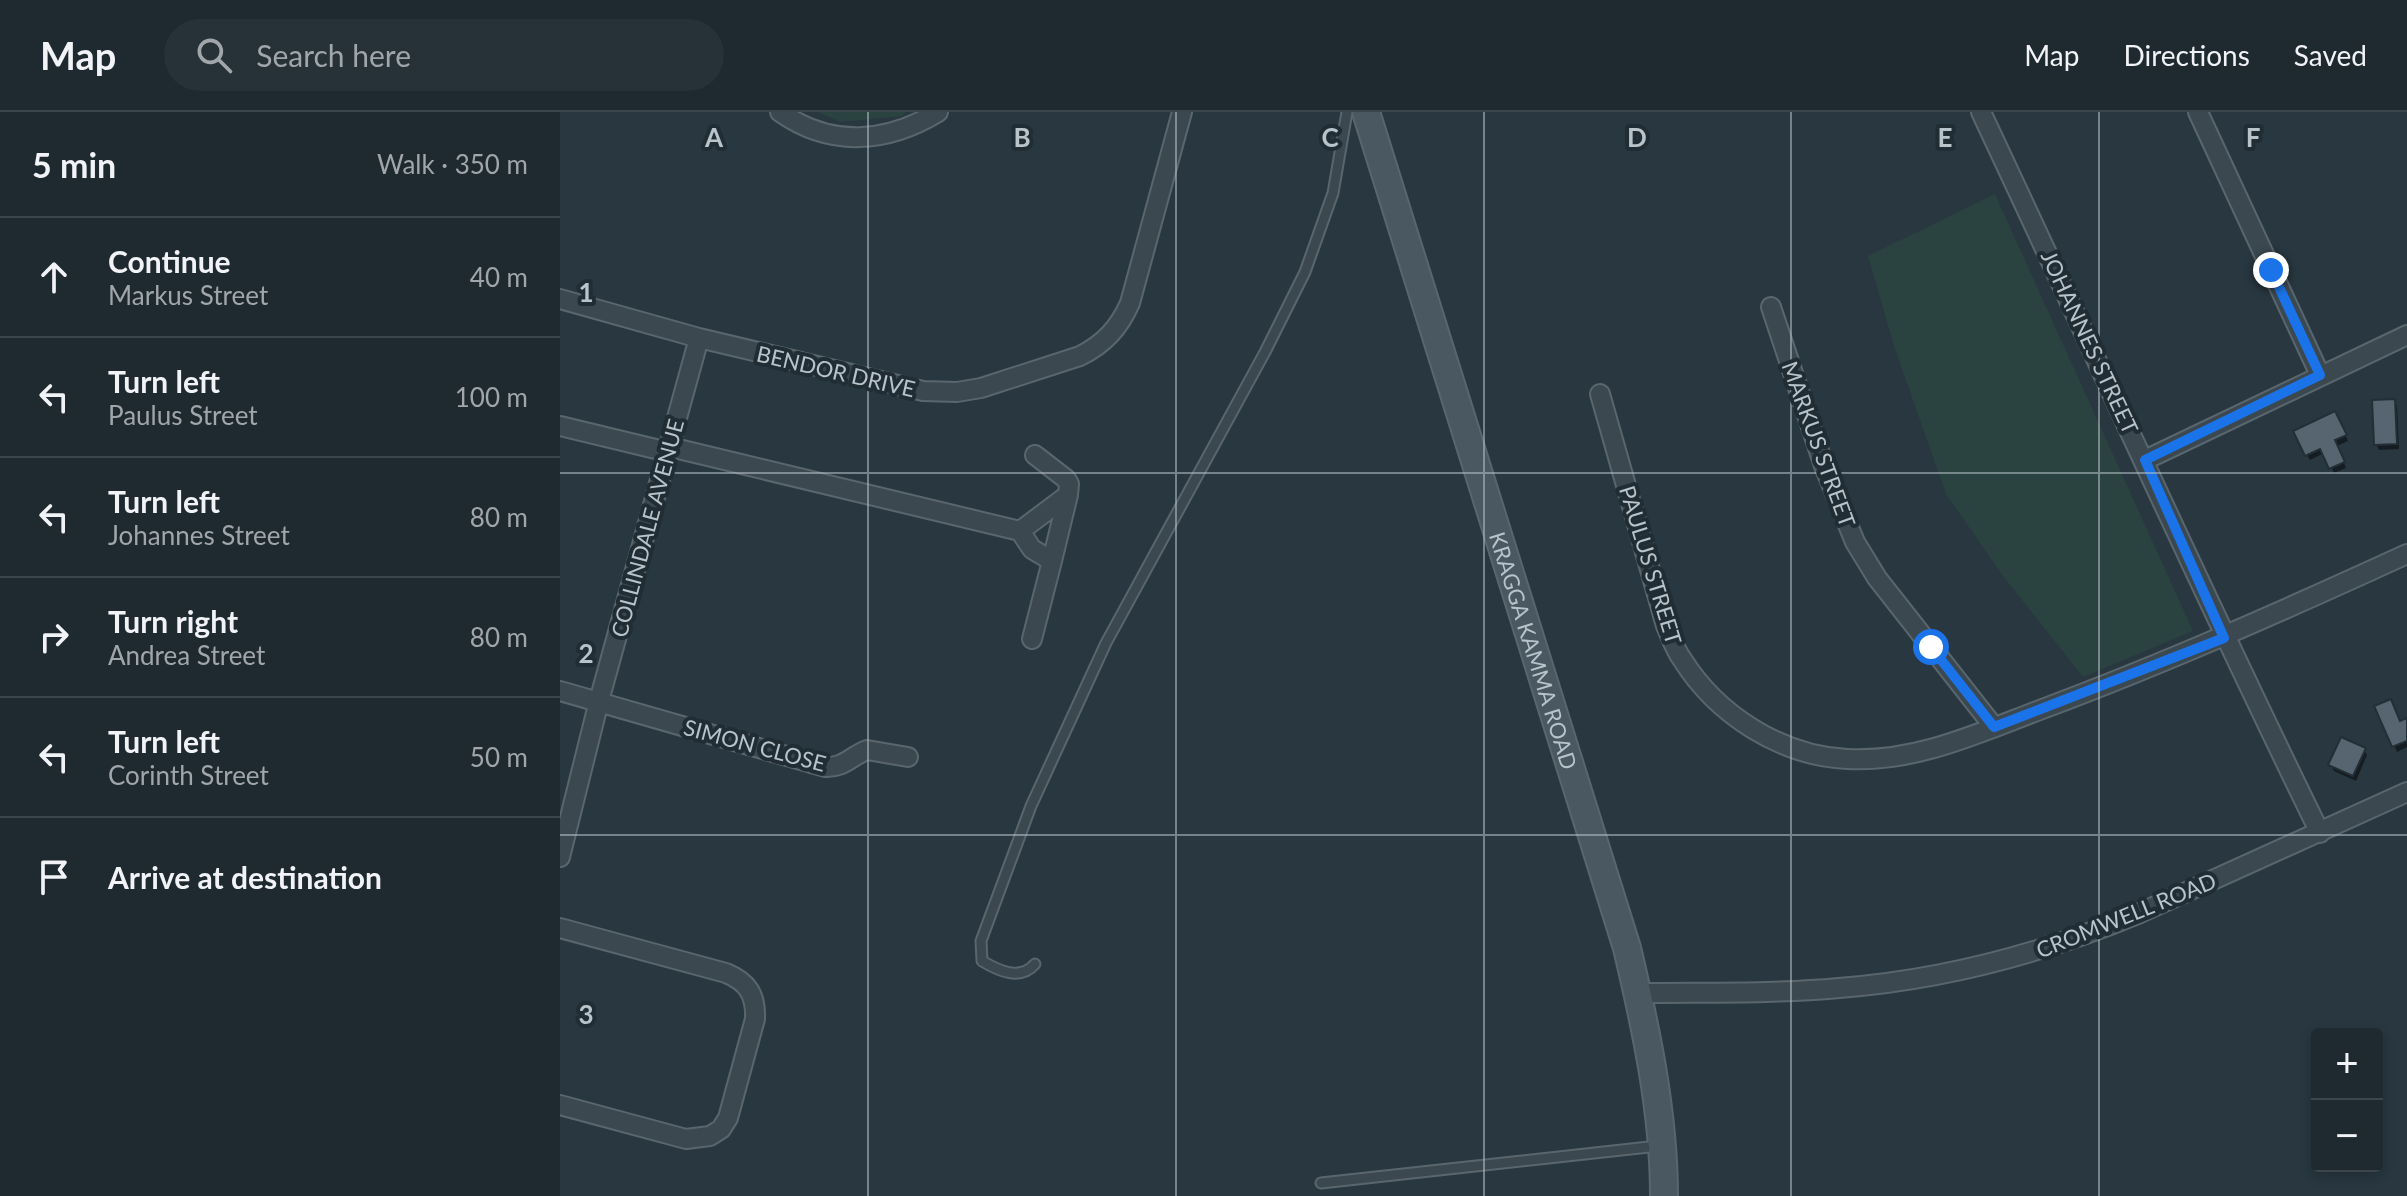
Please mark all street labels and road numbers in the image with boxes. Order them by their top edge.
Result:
street label: JOHANNES STREET [2036,246,2144,438]
street label: BENDOR DRIVE [754,340,918,402]
street label: MARKUS STREET [1776,357,1862,531]
street label: COLLINDALE AVENUE [605,416,689,640]
street label: PAULUS STREET [1614,482,1688,648]
street label: KRAGGA KAMMA ROAD [1484,528,1584,772]
street label: SIMON CLOSE [681,713,829,777]
street label: CROMWELL ROAD [2032,867,2220,963]

